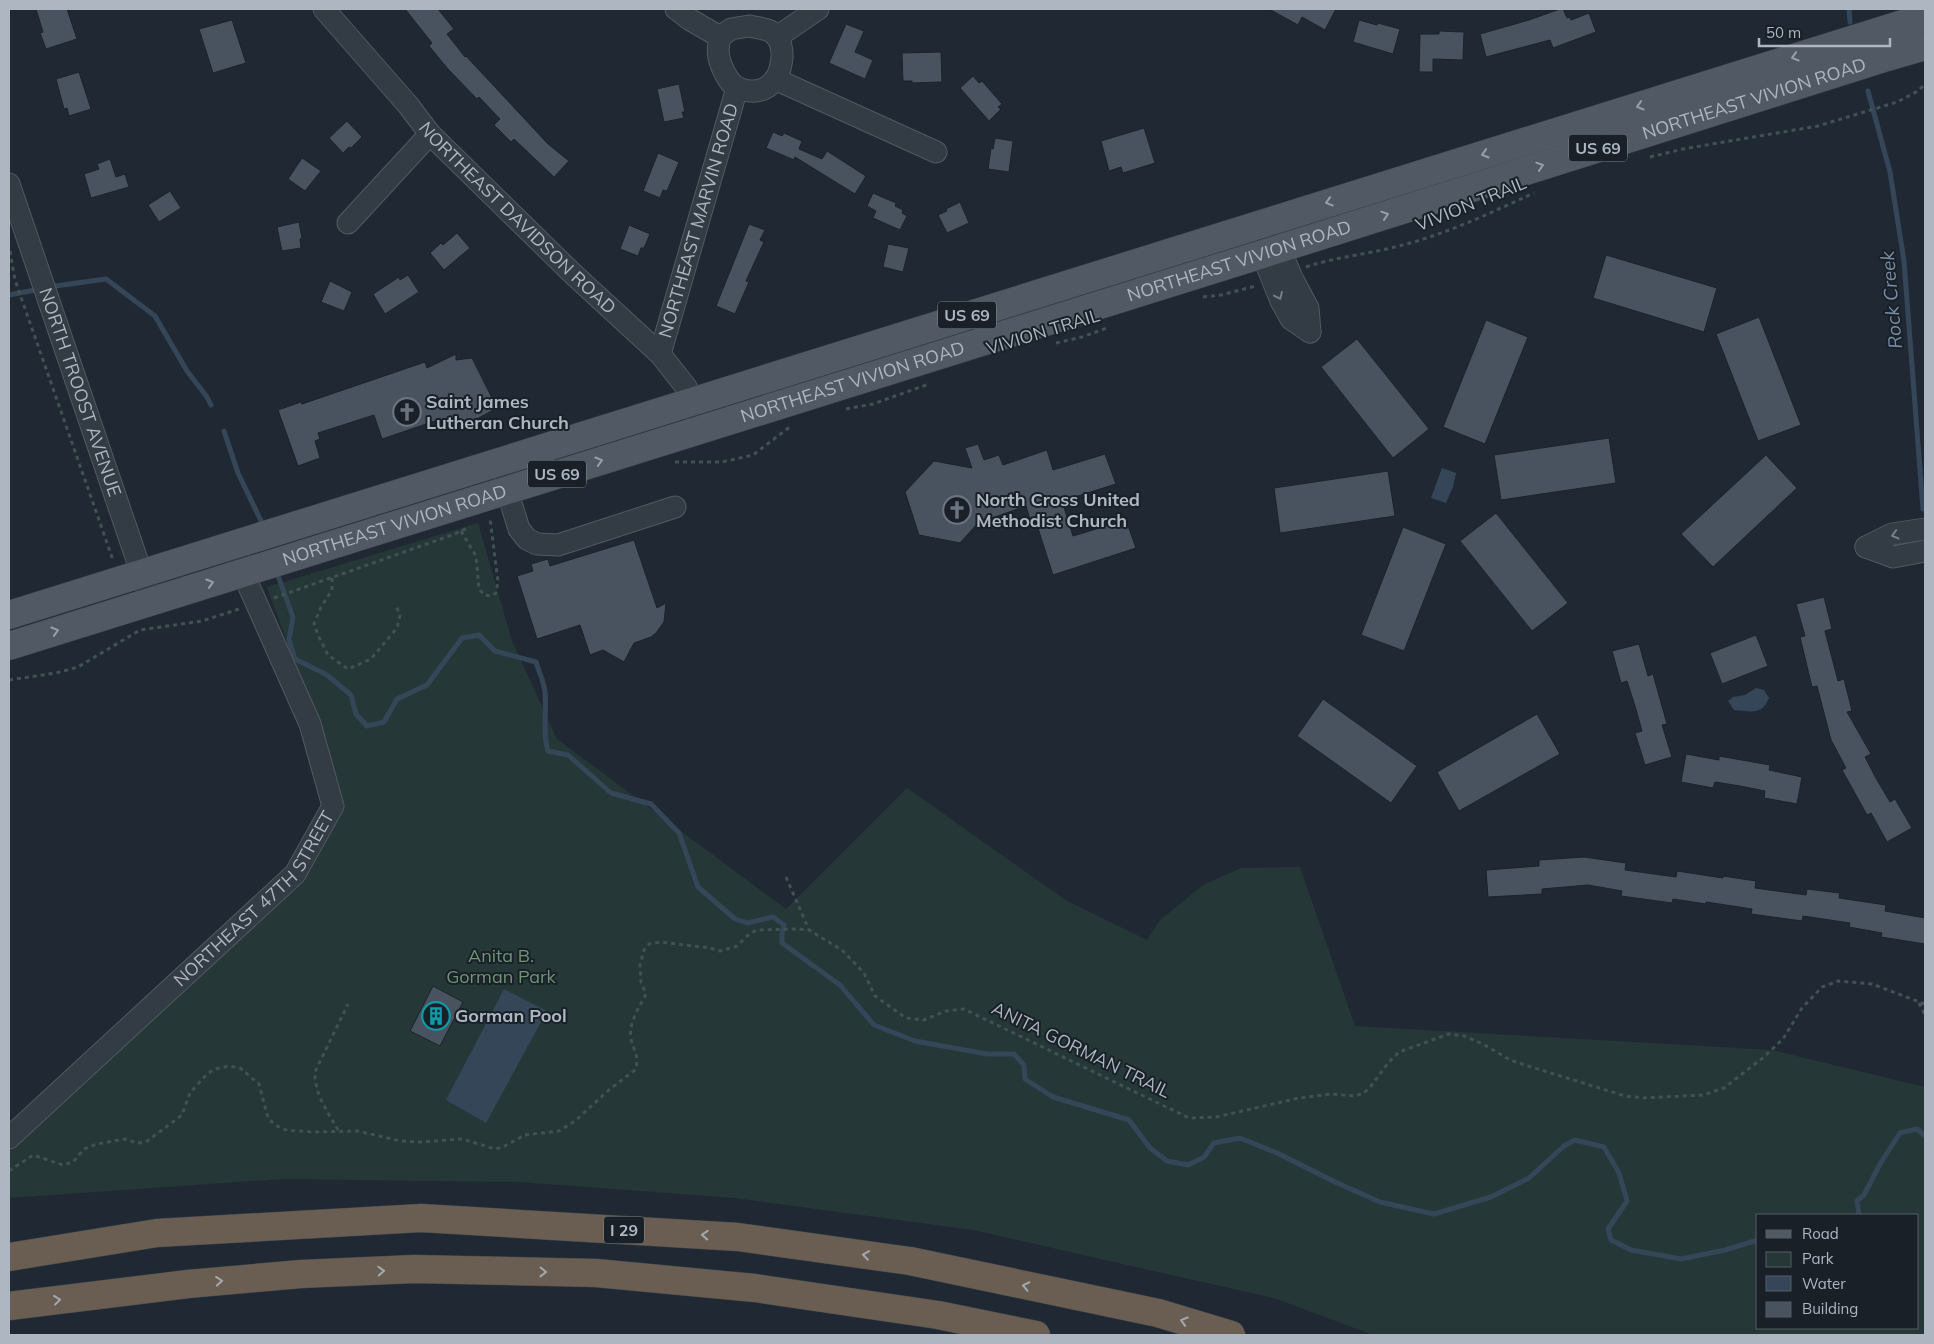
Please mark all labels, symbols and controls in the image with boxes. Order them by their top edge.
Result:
scale bar [1759,15,1890,47]
text: 50 m [1766,23,1801,42]
street label: NORTHEAST VIVION ROAD [1639,52,1869,145]
one-way arrow [1791,52,1800,62]
street label: NORTHEAST MARVIN ROAD [653,100,743,340]
one-way arrow [1636,100,1644,110]
street label: NORTHEAST DAVIDSON ROAD [414,117,621,319]
road number: US 69 [1569,134,1627,162]
one-way arrow [1481,148,1489,158]
one-way arrow [1535,162,1544,172]
street label: VIVION TRAIL [1412,171,1530,236]
one-way arrow [1326,196,1334,206]
one-way arrow [1381,211,1389,221]
street label: NORTHEAST VIVION ROAD [1124,215,1354,307]
water label: Rock Creek [1875,249,1907,350]
street label: NORTH TROOST AVENUE [34,285,127,499]
one-way arrow [1273,291,1284,300]
road number: US 69 [938,302,996,328]
street label: VIVION TRAIL [983,303,1102,360]
street label: NORTHEAST VIVION ROAD [738,336,967,427]
place label: Saint James Lutheran Church [426,390,569,434]
church icon: Saint James Lutheran Church [392,397,422,427]
one-way arrow [595,457,603,467]
road number: US 69 [528,460,586,488]
street label: NORTHEAST VIVION ROAD [280,479,509,571]
place label: North Cross United Methodist Church [976,488,1140,532]
church icon: North Cross United Methodist Church [942,495,972,525]
one-way arrow [1890,529,1899,540]
one-way arrow [206,578,214,588]
one-way arrow [51,627,59,637]
street label: NORTHEAST 47TH STREET [169,807,339,991]
park label: Anita B. Gorman Park [446,944,557,988]
street label: ANITA GORMAN TRAIL [988,996,1174,1103]
building icon: Gorman Pool [421,1001,451,1031]
place label: Gorman Pool [455,1004,567,1027]
legend [1756,1214,1919,1329]
road number: I 29 [604,1216,644,1244]
text: Road [1802,1224,1839,1243]
one-way arrow [701,1230,709,1241]
text: Park [1802,1249,1834,1268]
one-way arrow [862,1250,870,1261]
one-way arrow [377,1265,385,1276]
one-way arrow [539,1266,547,1277]
text: Water [1802,1274,1846,1293]
one-way arrow [215,1276,223,1287]
one-way arrow [1022,1281,1030,1291]
one-way arrow [53,1295,61,1306]
text: Building [1802,1299,1858,1318]
one-way arrow [1181,1317,1189,1327]

